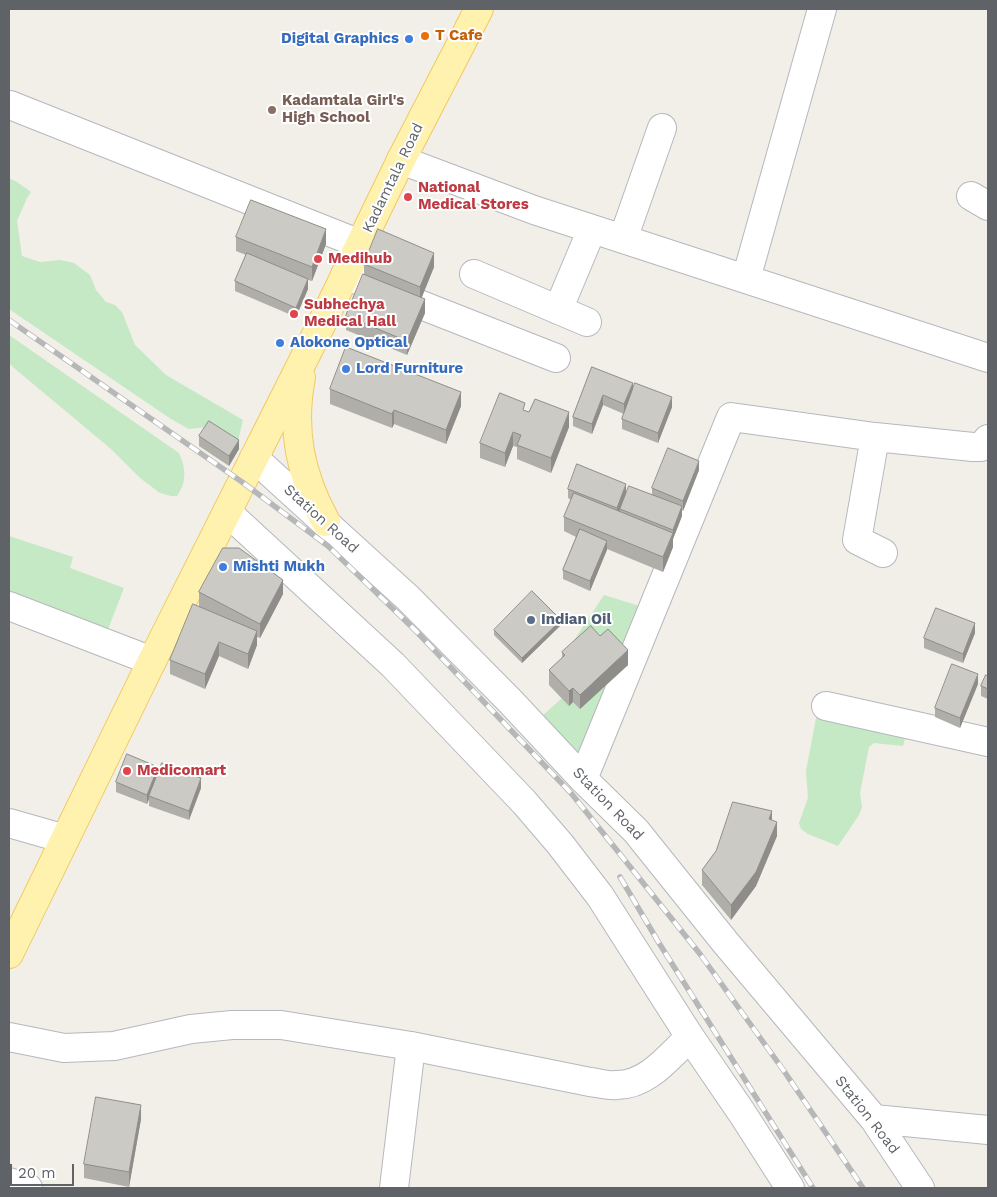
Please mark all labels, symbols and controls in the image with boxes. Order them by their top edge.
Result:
place label: T Cafe [435,27,483,45]
place label: Digital Graphics [281,30,399,48]
marker: T Cafe [419,30,431,42]
marker: Digital Graphics [403,33,415,45]
place label: Kadamtala Girl's High School [282,92,404,127]
marker: Kadamtala Girl's High School [266,104,278,116]
street label: Kadamtala Road [359,120,427,236]
place label: National Medical Stores [418,179,529,214]
marker: National Medical Stores [402,191,414,203]
place label: Medihub [328,250,392,268]
marker: Medihub [312,253,324,265]
place label: Subhechya Medical Hall [304,296,396,331]
marker: Subhechya Medical Hall [288,308,300,320]
place label: Alokone Optical [290,334,408,352]
marker: Alokone Optical [274,337,286,349]
place label: Lord Furniture [356,360,463,378]
marker: Lord Furniture [340,363,352,375]
street label: Station Road [280,481,362,557]
place label: Mishti Mukh [233,558,325,576]
marker: Mishti Mukh [217,561,229,573]
place label: Indian Oil [541,611,611,629]
marker: Indian Oil [525,614,537,626]
place label: Medicomart [137,762,226,780]
street label: Station Road [569,764,647,844]
marker: Medicomart [121,765,133,777]
street label: Station Road [831,1072,903,1158]
scale bar [12,1154,76,1186]
text: 20 m [18,1164,56,1182]

